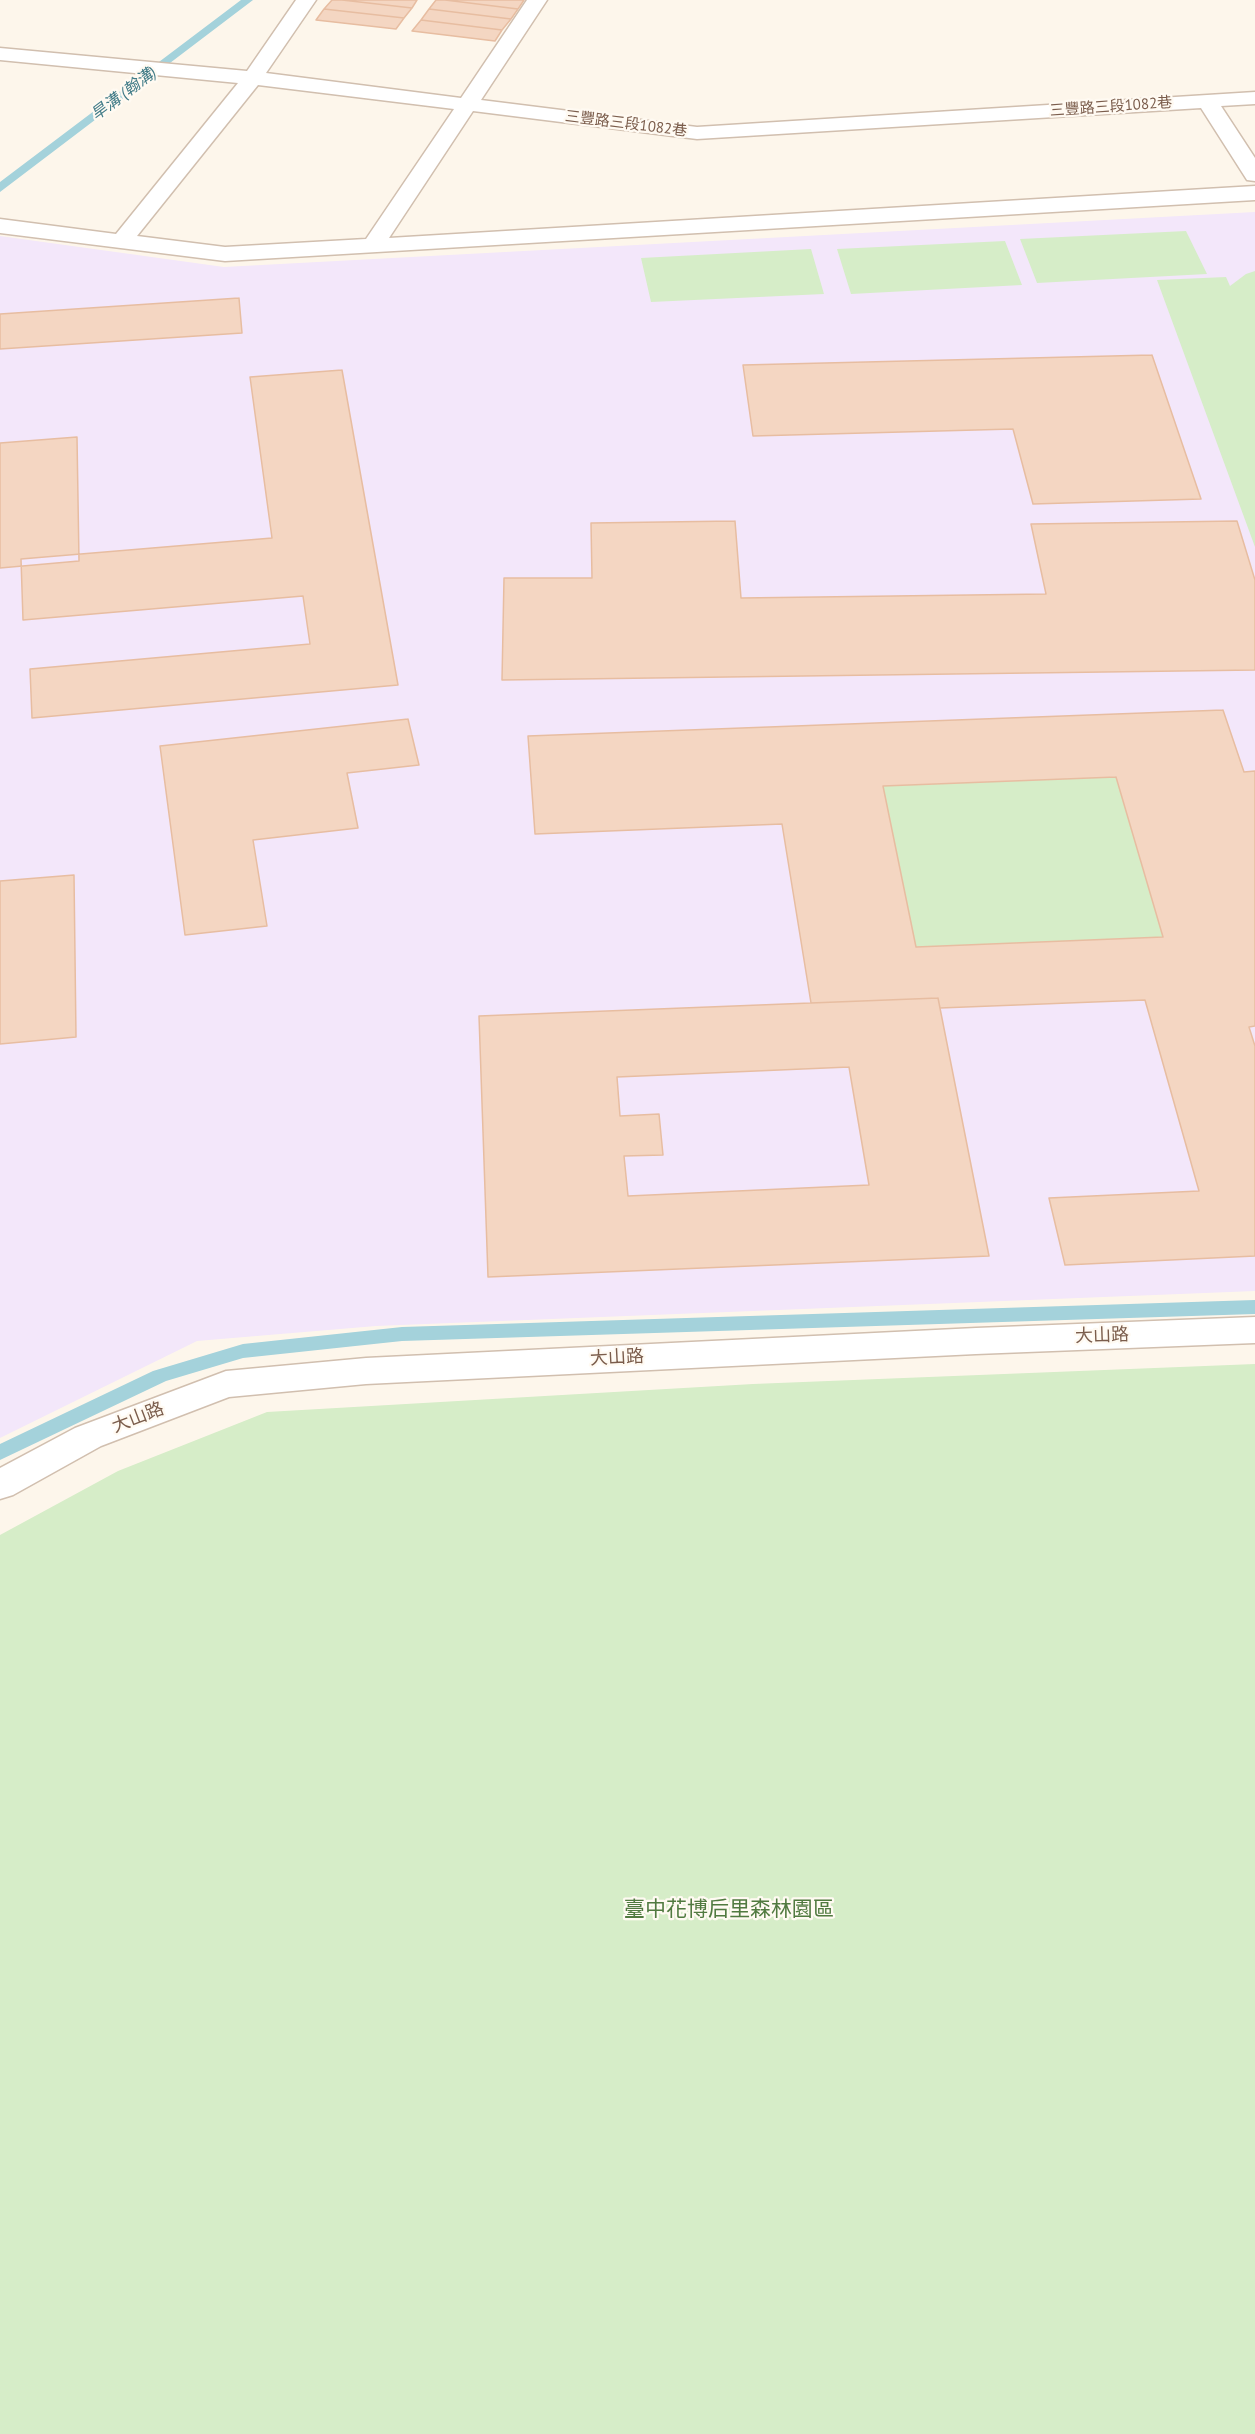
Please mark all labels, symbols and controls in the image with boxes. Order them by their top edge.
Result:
water label: 旱溝 (翰溝) [88,63,160,125]
street label: 三豐路三段1082巷 [1049,94,1173,120]
street label: 三豐路三段1082巷 [564,108,688,140]
street label: 大山路 [1075,1324,1129,1348]
street label: 大山路 [589,1346,645,1370]
street label: 大山路 [109,1398,167,1438]
park label: 臺中花博后里森林園區 [624,1897,834,1923]

